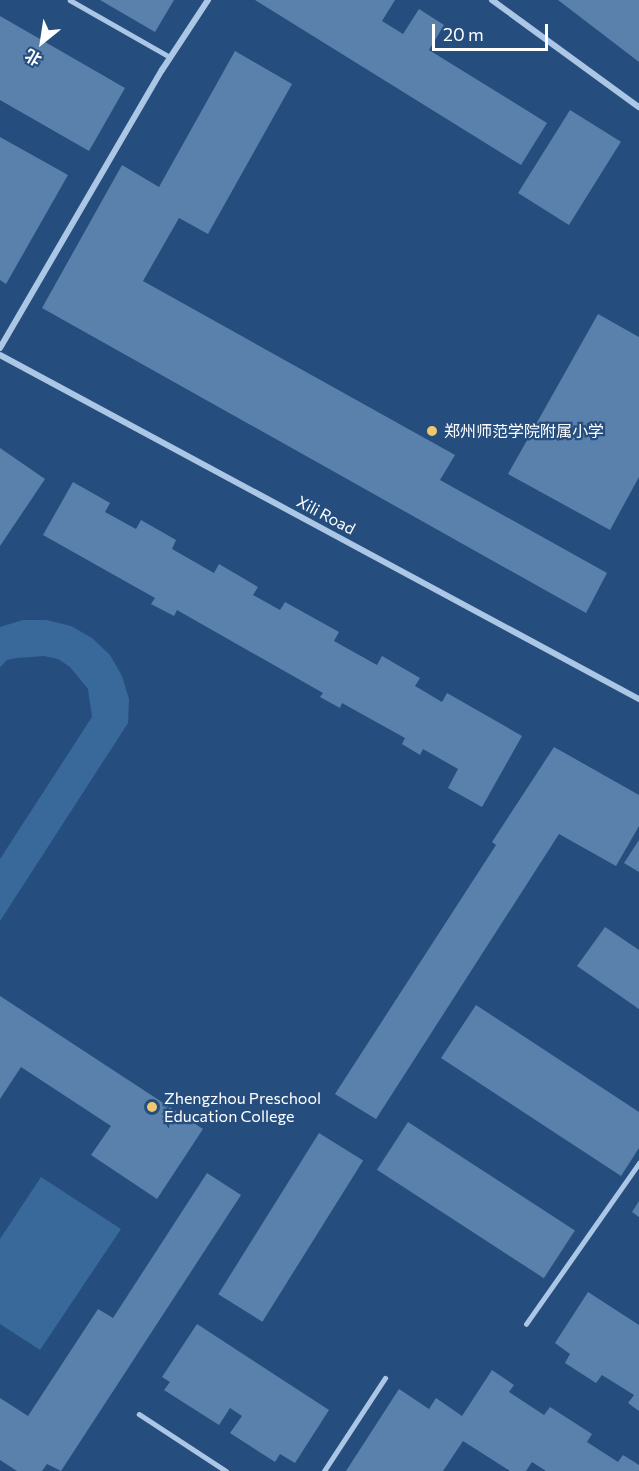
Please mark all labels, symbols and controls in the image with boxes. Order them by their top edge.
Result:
north arrow [12,12,72,72]
scale bar [435,12,550,50]
text: 20 m [443,23,484,45]
text: 北 [21,46,44,70]
place label: 郑州师范学院附属小学 [444,421,604,441]
marker: 郑州师范学院附属小学 [425,424,439,438]
street label: Xili Road [293,492,359,538]
place label: Zhengzhou Preschool Education College [164,1088,321,1126]
marker: Zhengzhou Preschool Education College [145,1100,159,1114]

